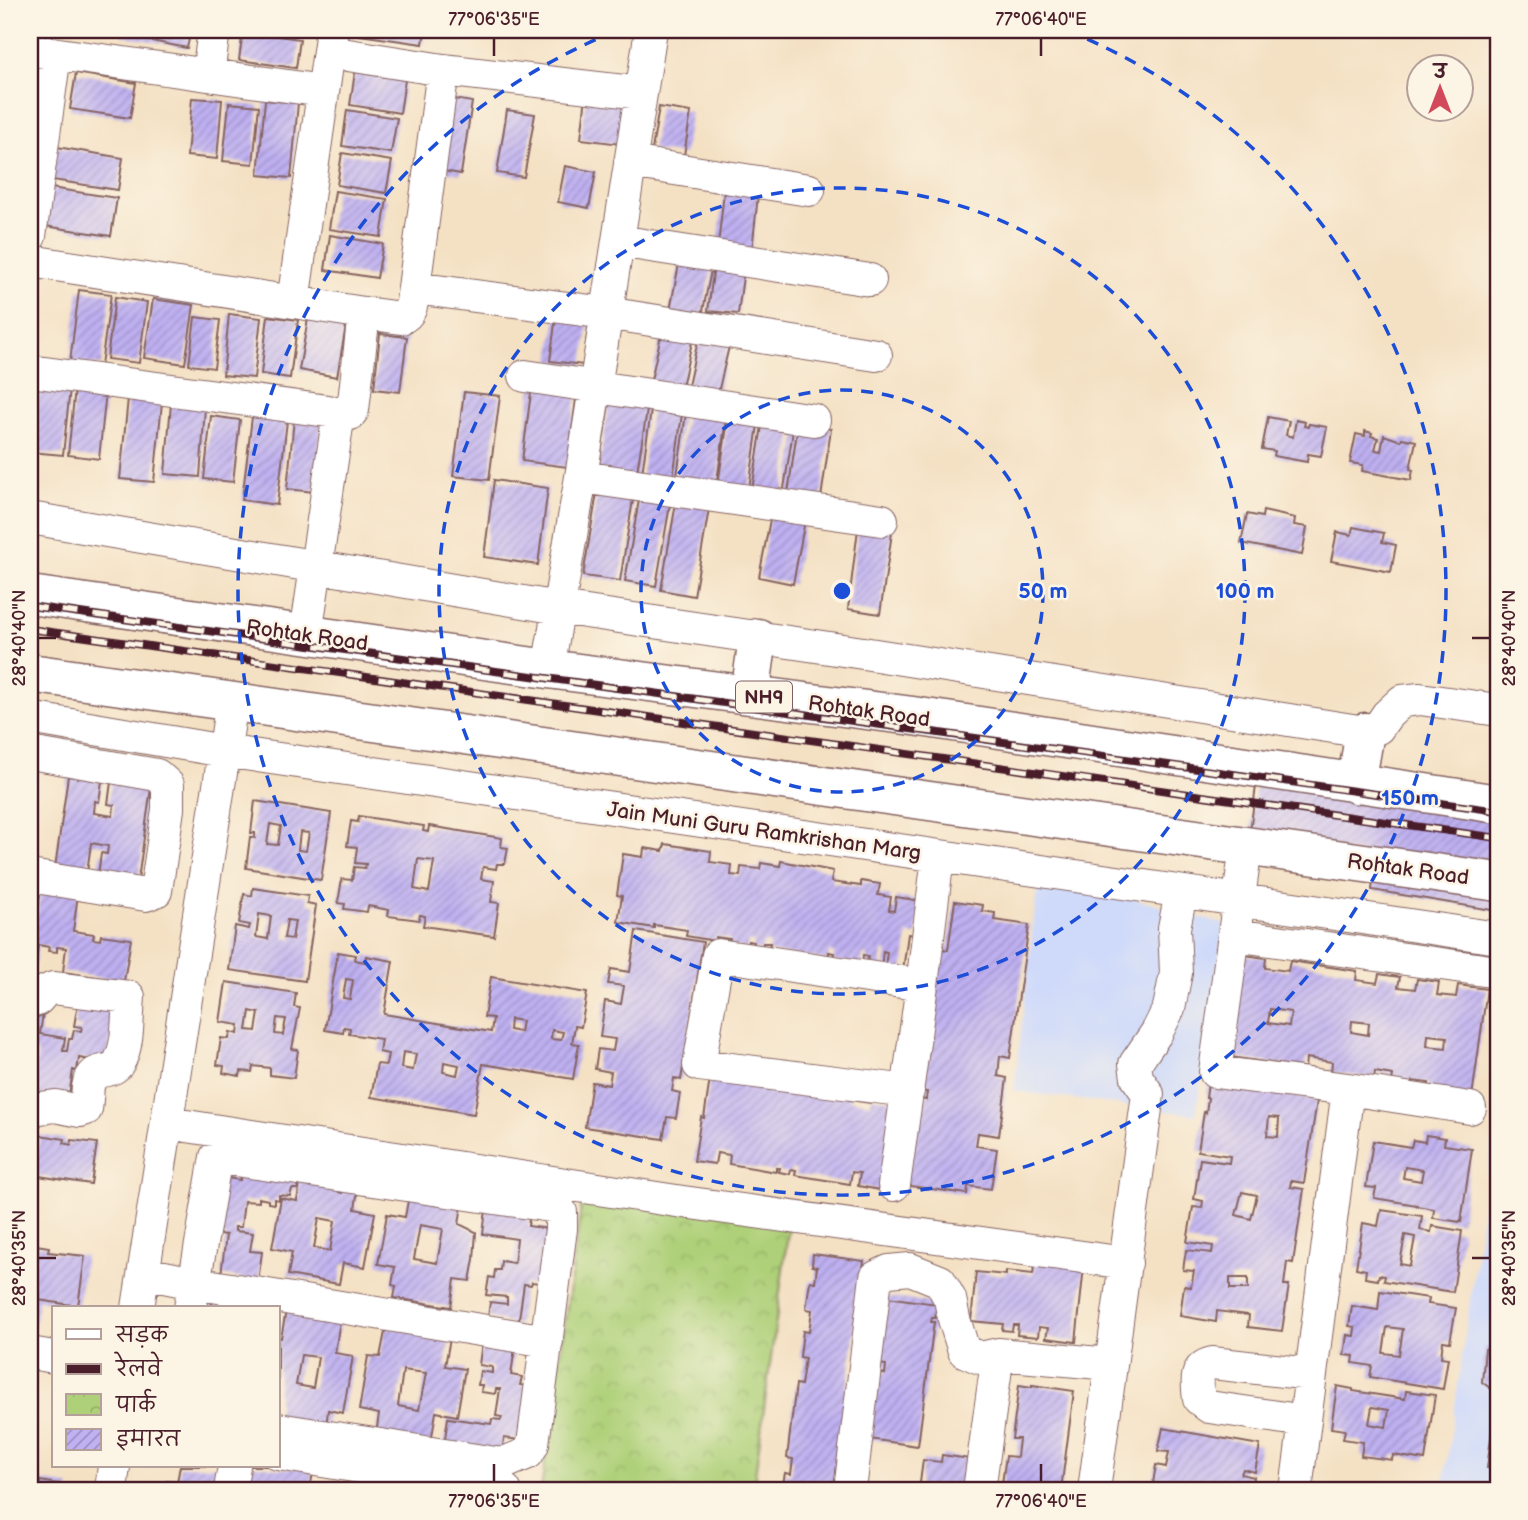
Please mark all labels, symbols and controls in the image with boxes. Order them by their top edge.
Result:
text: 77°06'35"E [448,9,540,30]
text: 77°06'40"E [995,9,1087,30]
north arrow [1406,52,1476,122]
text: उ [1432,61,1449,84]
centre of rings [830,579,854,603]
text: 50 m [1019,579,1067,604]
text: 100 m [1216,579,1274,604]
text: 28°40'40"N [9,590,30,686]
text: 28°40'40"N [1499,590,1520,686]
street label: Rohtak Road [244,615,370,656]
road number: NH9 [736,682,792,712]
street label: Rohtak Road [806,691,932,732]
text: 150 m [1381,786,1439,811]
street label: Jain Muni Guru Ramkrishan Marg [605,797,923,866]
street label: Rohtak Road [1345,849,1471,890]
text: 28°40'35"N [9,1210,30,1306]
text: 28°40'35"N [1499,1210,1520,1306]
legend [52,1306,280,1468]
text: सड़क [115,1323,169,1348]
text: रेलवे [113,1351,163,1382]
text: पार्क [115,1388,157,1418]
text: इमारत [116,1427,182,1452]
text: 77°06'35"E [448,1491,540,1512]
text: 77°06'40"E [995,1491,1087,1512]

